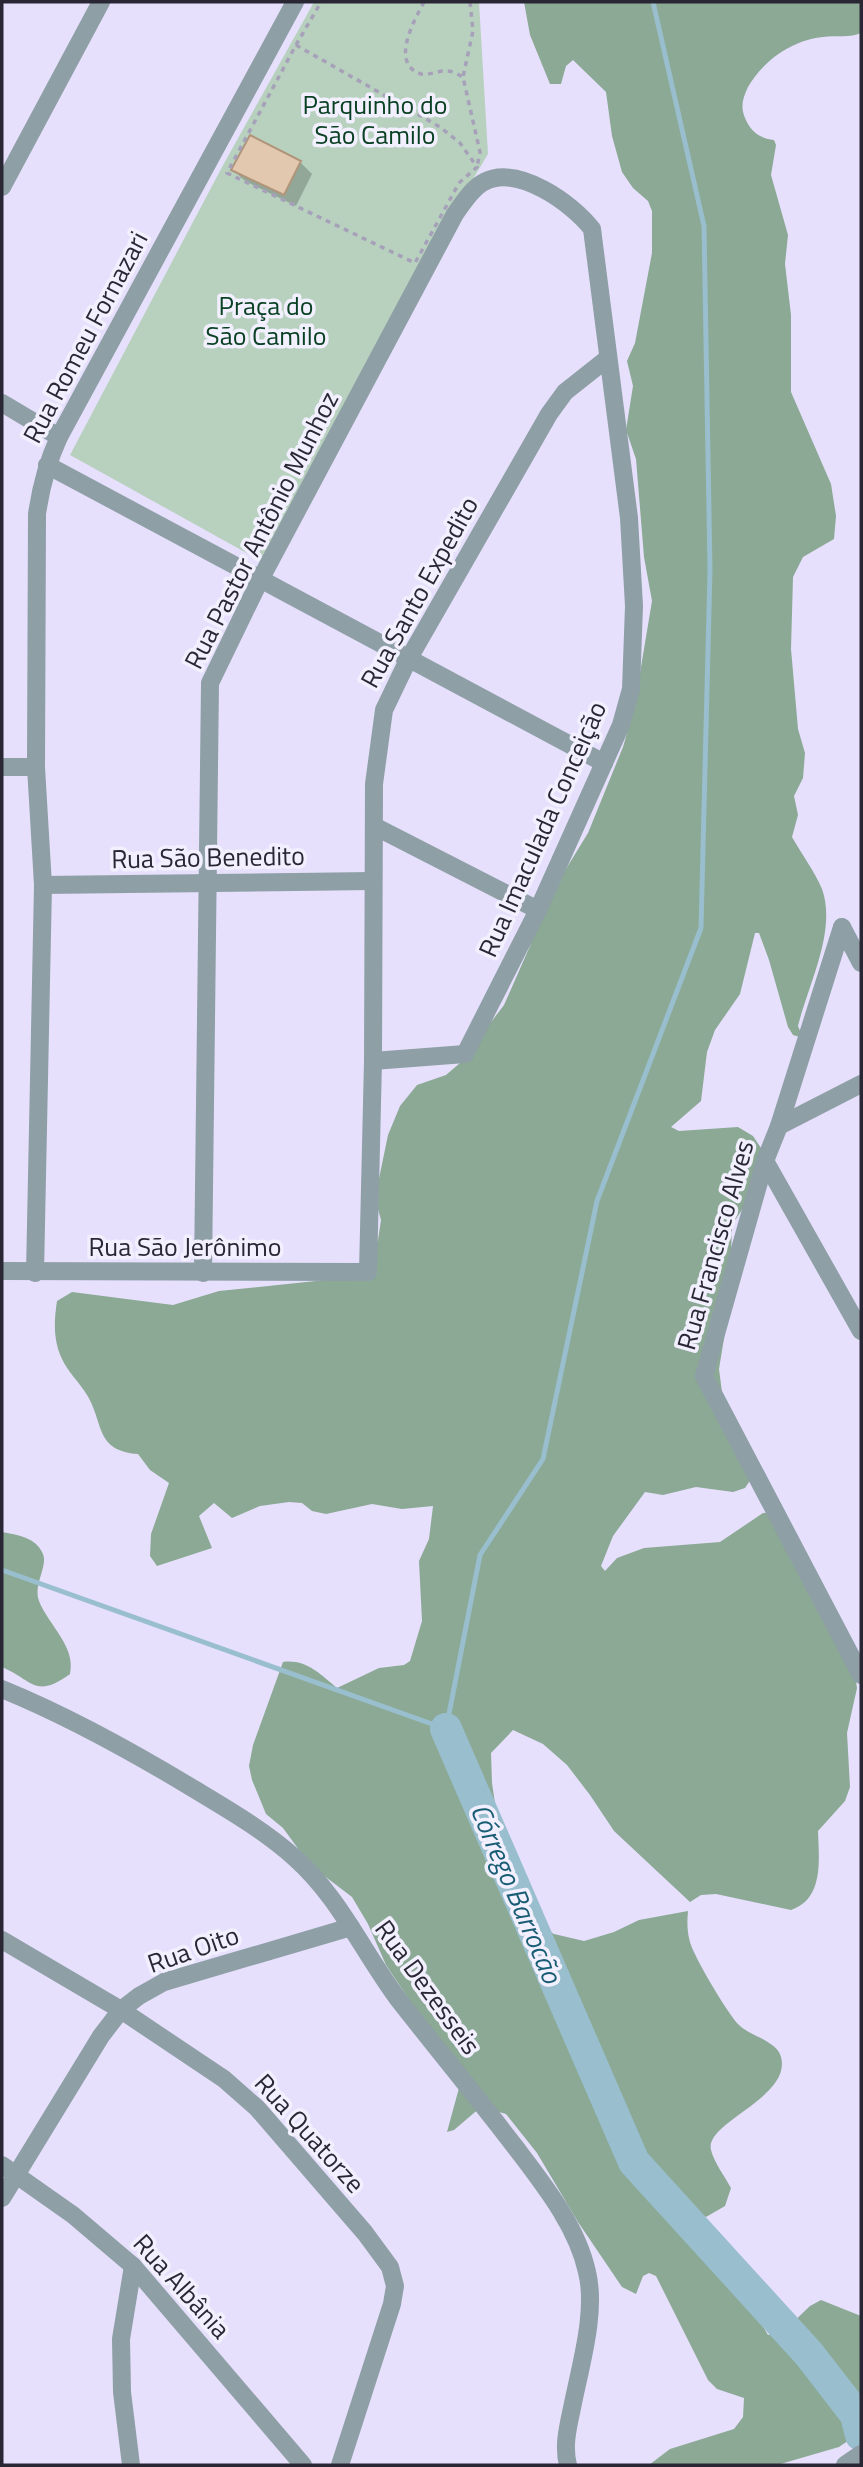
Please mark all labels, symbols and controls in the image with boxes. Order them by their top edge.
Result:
park label: Parquinho do São Camilo [302,85,448,154]
street label: Rua Romeu Fornazari [13,224,157,450]
park label: Praça do São Camilo [206,286,326,355]
street label: Rua Pastor Antônio Munhoz [174,384,348,676]
street label: Rua Santo Expedito [350,489,488,695]
street label: Rua Imaculada Conceição [468,695,616,963]
street label: Rua São Benedito [111,836,305,878]
street label: Rua Francisco Alves [666,1136,764,1354]
street label: Rua São Jerônimo [88,1227,282,1266]
water label: Córrego Barrocão [460,1797,575,1991]
street label: Rua Dezesseis [366,1911,490,2063]
street label: Rua Oito [142,1915,244,1983]
street label: Rua Quatorze [246,2065,374,2201]
street label: Rua Albânia [124,2225,240,2347]

